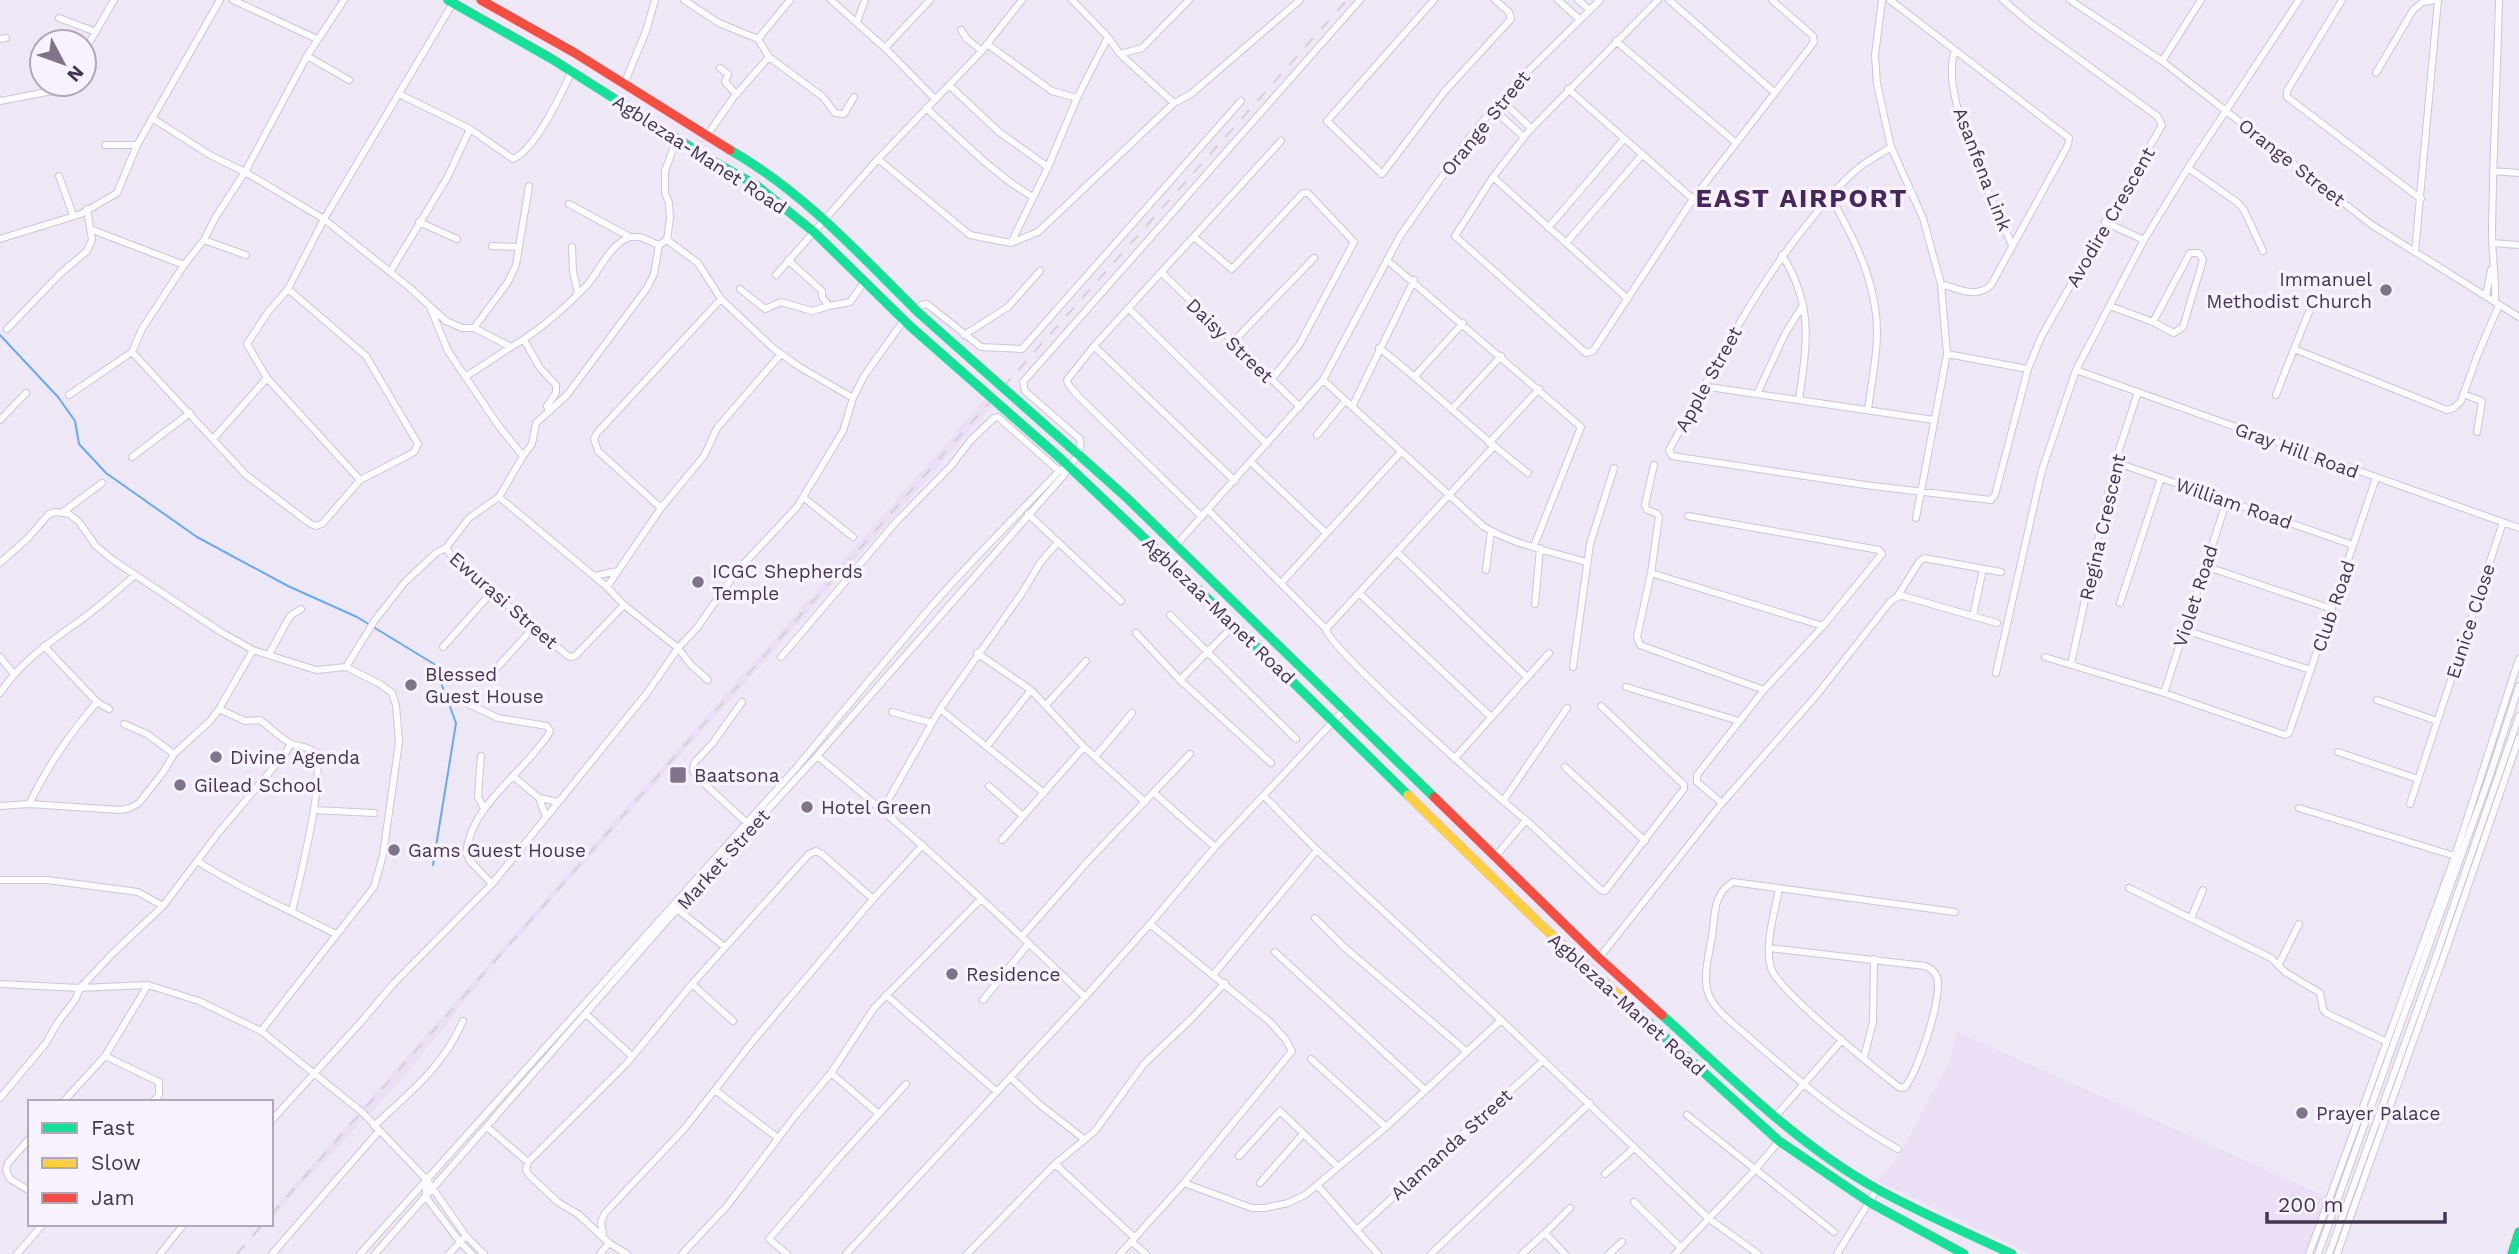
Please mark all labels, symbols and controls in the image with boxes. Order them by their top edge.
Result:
north arrow [28,28,98,98]
text: N [62,61,89,87]
street label: Orange Street [1436,66,1535,181]
street label: Agblezaa-Manet Road [609,90,791,219]
street label: Asanfena Link [1948,104,2017,234]
street label: Orange Street [2234,114,2350,211]
street label: Avodire Crescent [2061,143,2160,291]
district label: EAST AIRPORT [1696,183,1908,213]
place label: Immanuel Methodist Church [2206,268,2372,313]
marker: Immanuel Methodist Church [2378,282,2394,298]
street label: Daisy Street [1181,293,1278,388]
street label: Apple Street [1670,323,1747,436]
street label: Gray Hill Road [2232,417,2362,484]
street label: Regina Crescent [2074,452,2131,603]
street label: William Road [2173,473,2295,534]
street label: Agblezaa-Manet Road [1138,532,1299,689]
street label: Violet Road [2168,542,2223,650]
street label: Ewurasi Street [445,547,563,654]
street label: Club Road [2307,557,2360,655]
place label: ICGC Shepherds Temple [712,560,863,605]
street label: Eunice Close [2441,561,2500,682]
marker: ICGC Shepherds Temple [690,574,706,590]
place label: Blessed Guest House [425,663,544,708]
marker: Blessed Guest House [403,677,419,693]
place label: Divine Agenda [230,746,360,769]
marker: Divine Agenda [208,749,224,765]
place label: Baatsona [694,764,780,787]
marker: Baatsona [668,765,688,785]
place label: Gilead School [194,774,322,797]
marker: Gilead School [172,777,188,793]
place label: Hotel Green [821,796,931,819]
marker: Hotel Green [799,799,815,815]
street label: Market Street [672,804,775,914]
place label: Gams Guest House [408,839,586,862]
marker: Gams Guest House [386,842,402,858]
street label: Agblezaa-Manet Road [1544,928,1710,1081]
place label: Residence [966,963,1061,986]
marker: Residence [944,966,960,982]
street label: Alamanda Street [1386,1084,1517,1205]
legend [28,1100,273,1226]
place label: Prayer Palace [2316,1102,2440,1125]
marker: Prayer Palace [2294,1105,2310,1121]
text: Fast [91,1115,135,1140]
text: Slow [91,1150,141,1175]
scale bar [2267,1180,2446,1224]
text: Jam [91,1185,134,1210]
text: 200 m [2278,1192,2344,1217]

